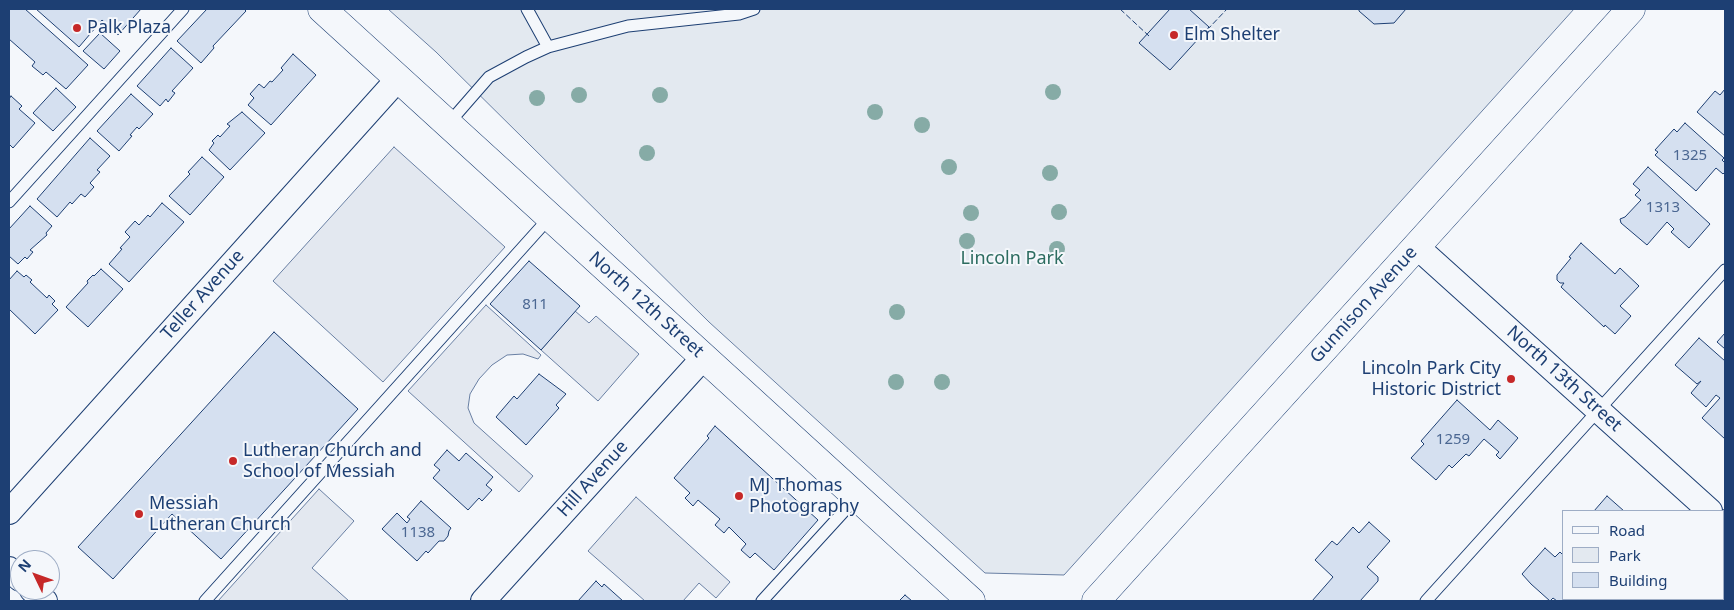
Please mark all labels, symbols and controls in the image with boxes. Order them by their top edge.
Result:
place label: Palk Plaza [87,17,171,39]
marker: Palk Plaza [71,22,83,34]
place label: Elm Shelter [1184,24,1280,46]
marker: Elm Shelter [1168,29,1180,41]
house number: 1325 [1673,147,1707,165]
house number: 1313 [1646,199,1680,217]
street label: Gunnison Avenue [1306,242,1422,368]
street label: Teller Avenue [157,246,249,344]
street label: North 12th Street [584,248,708,362]
park label: Lincoln Park [960,248,1064,270]
house number: 811 [522,296,548,314]
street label: North 13th Street [1502,322,1626,436]
place label: Lincoln Park City Historic District [1361,358,1501,400]
marker: Lincoln Park City Historic District [1505,373,1517,385]
house number: 1259 [1436,431,1470,449]
street label: Hill Avenue [553,436,633,522]
place label: Lutheran Church and School of Messiah [243,440,422,482]
marker: Lutheran Church and School of Messiah [227,455,239,467]
place label: MJ Thomas Photography [749,475,859,518]
marker: MJ Thomas Photography [733,490,745,502]
place label: Messiah Lutheran Church [149,493,291,536]
marker: Messiah Lutheran Church [133,508,145,520]
legend [1562,510,1724,600]
text: Road [1609,520,1645,540]
house number: 1138 [401,524,435,542]
text: Park [1609,545,1641,565]
north arrow [10,550,60,600]
text: N [13,555,35,576]
text: Building [1609,570,1667,590]

